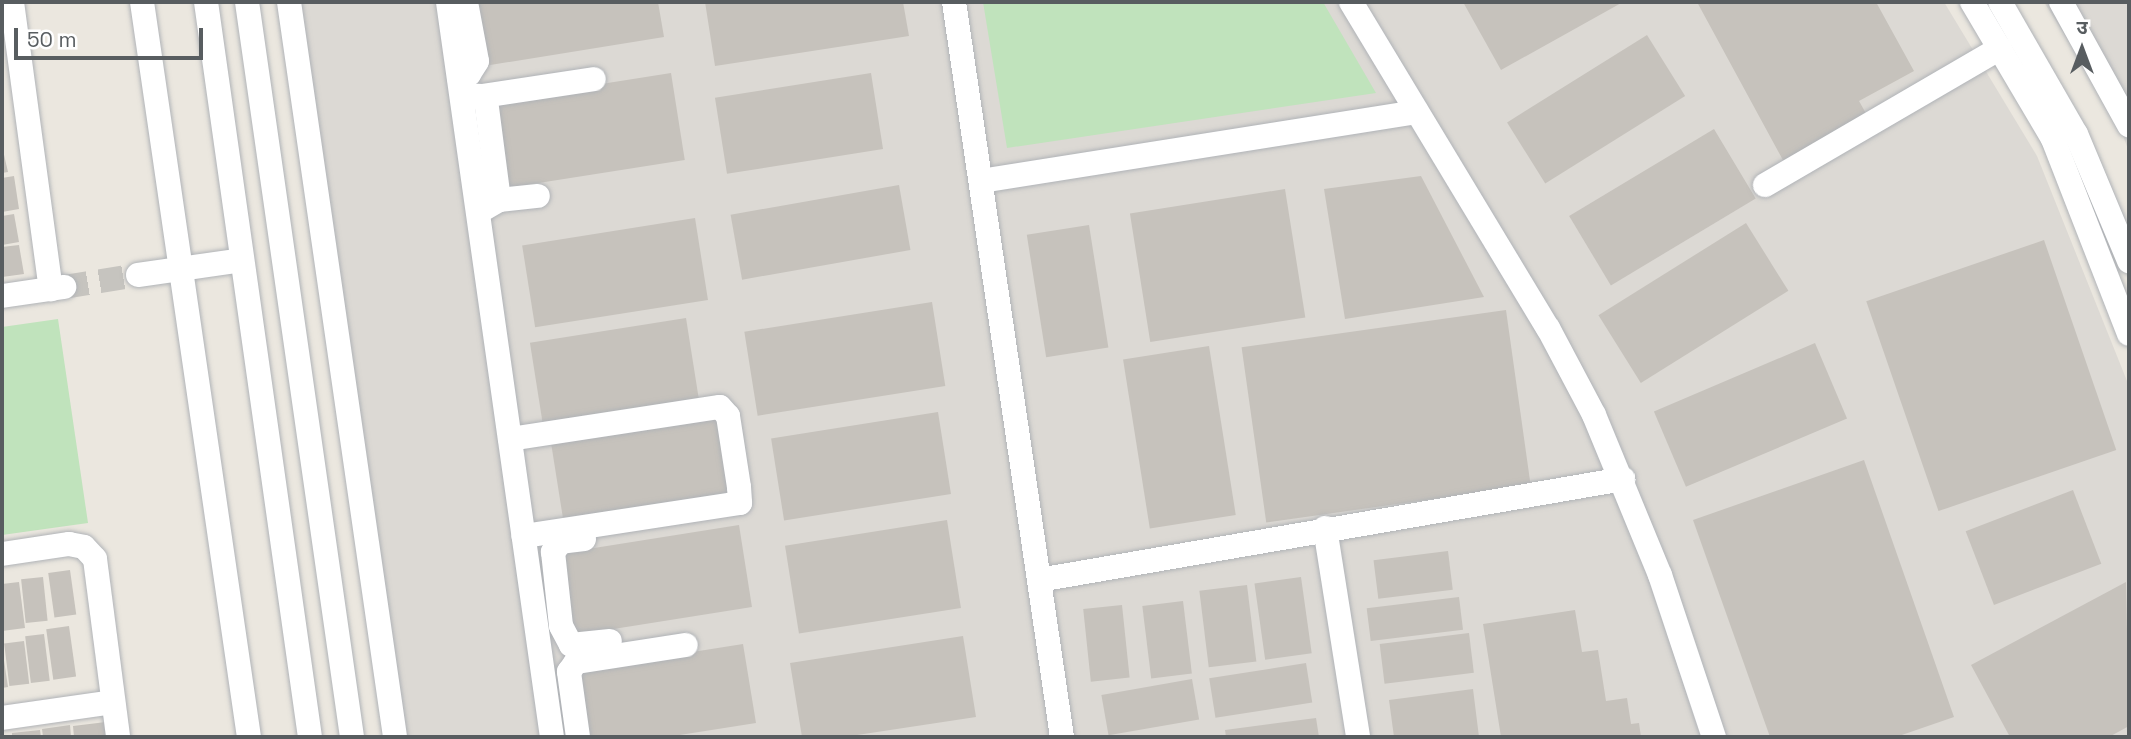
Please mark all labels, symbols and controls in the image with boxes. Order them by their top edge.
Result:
scale bar [18,14,206,58]
north arrow [2047,14,2117,84]
text: उ [2076,15,2088,40]
text: 50 m [27,26,77,53]

